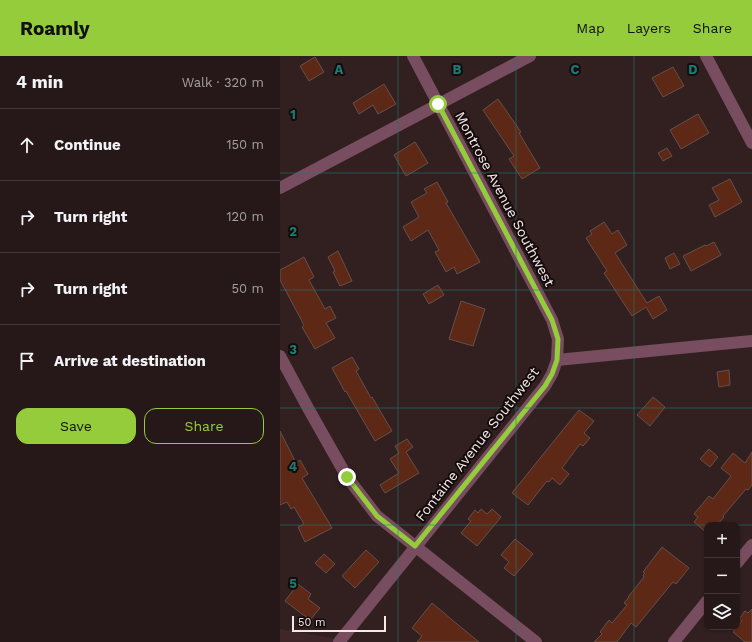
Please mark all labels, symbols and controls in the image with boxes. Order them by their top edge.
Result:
text: Roamly [20,17,90,40]
text: Map [576,20,605,36]
text: Layers [627,20,671,36]
text: Share [693,20,732,36]
text: A [335,62,344,77]
text: B [453,62,462,77]
text: C [571,62,580,77]
text: D [688,62,698,77]
text: 4 min [16,72,63,92]
text: Walk · 320 m [182,75,264,90]
route start [429,95,447,113]
text: 1 [290,107,296,122]
street label: Montrose Avenue Southwest [452,109,558,289]
icon: ahead [16,134,38,156]
text: Continue [54,136,121,154]
text: 150 m [226,137,264,152]
icon: right [16,206,38,228]
text: Turn right [54,208,127,226]
text: 120 m [226,209,264,224]
text: 2 [289,224,297,239]
icon: right [16,278,38,300]
text: Turn right [54,280,127,298]
text: 50 m [232,281,264,296]
text: 3 [289,342,297,357]
icon: arrive [16,350,38,372]
text: Arrive at destination [54,352,206,370]
street label: Fontaine Avenue Southwest [412,364,542,524]
button: Save [16,408,136,444]
button: Share [144,408,264,444]
text: 4 [289,459,298,474]
route end [338,468,356,486]
map controls [704,522,740,630]
button: + [704,522,740,558]
button: − [704,558,740,594]
text: 5 [289,576,297,591]
button: layers [704,594,740,630]
scale bar [292,614,386,633]
text: 50 m [298,616,325,629]

